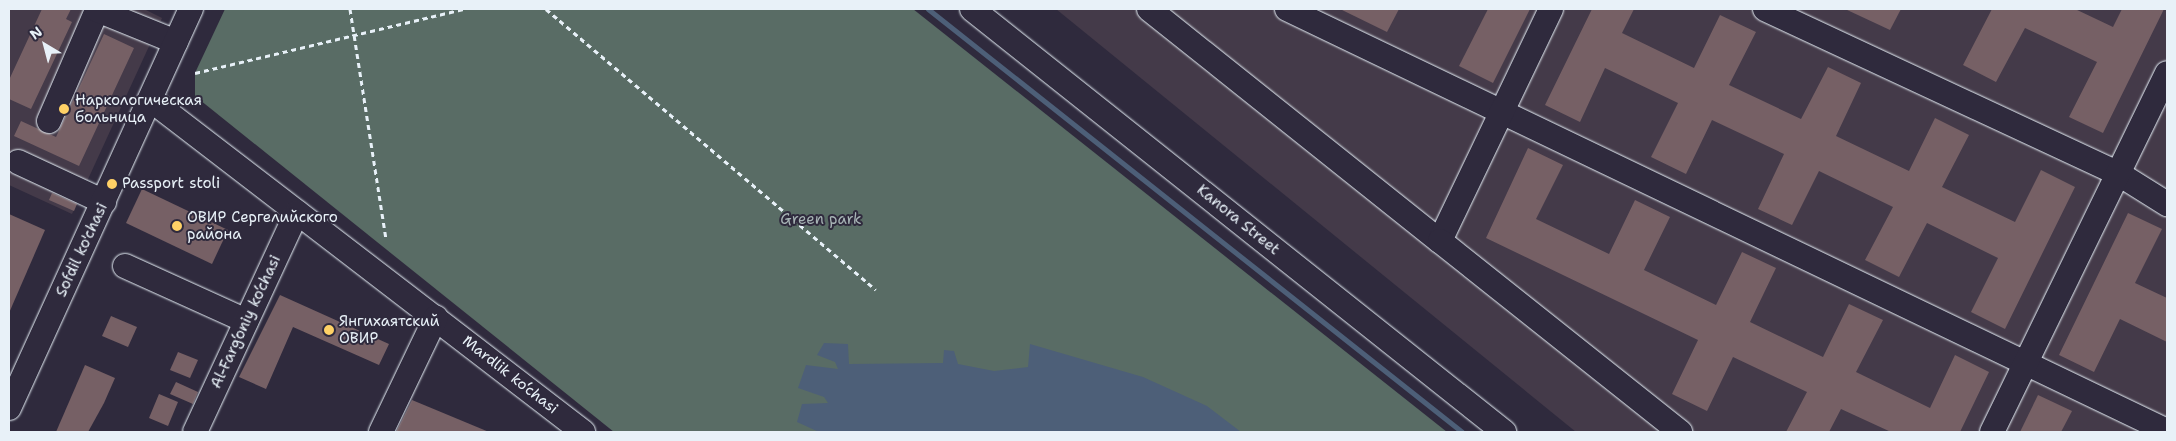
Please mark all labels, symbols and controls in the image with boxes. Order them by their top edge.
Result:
north arrow [20,20,70,70]
text: N [26,22,46,44]
place label: Наркологическая больница [75,91,202,126]
marker: Наркологическая больница [57,102,71,116]
place label: Passport stoli [122,175,220,193]
marker: Passport stoli [106,178,118,190]
street label: Kanora Street [1193,181,1283,259]
street label: Sofdil ko'chasi [52,200,112,300]
place label: ОВИР Сергелийского района [187,208,338,243]
park label: Green park [780,211,862,229]
marker: ОВИР Сергелийского района [171,220,183,232]
street label: Al-Farg‘oniy ko‘chasi [207,253,285,391]
place label: Янгихаятский ОВИР [339,312,440,347]
marker: Янгихаятский ОВИР [323,324,335,336]
street label: Mardlik ko‘chasi [459,332,561,418]

